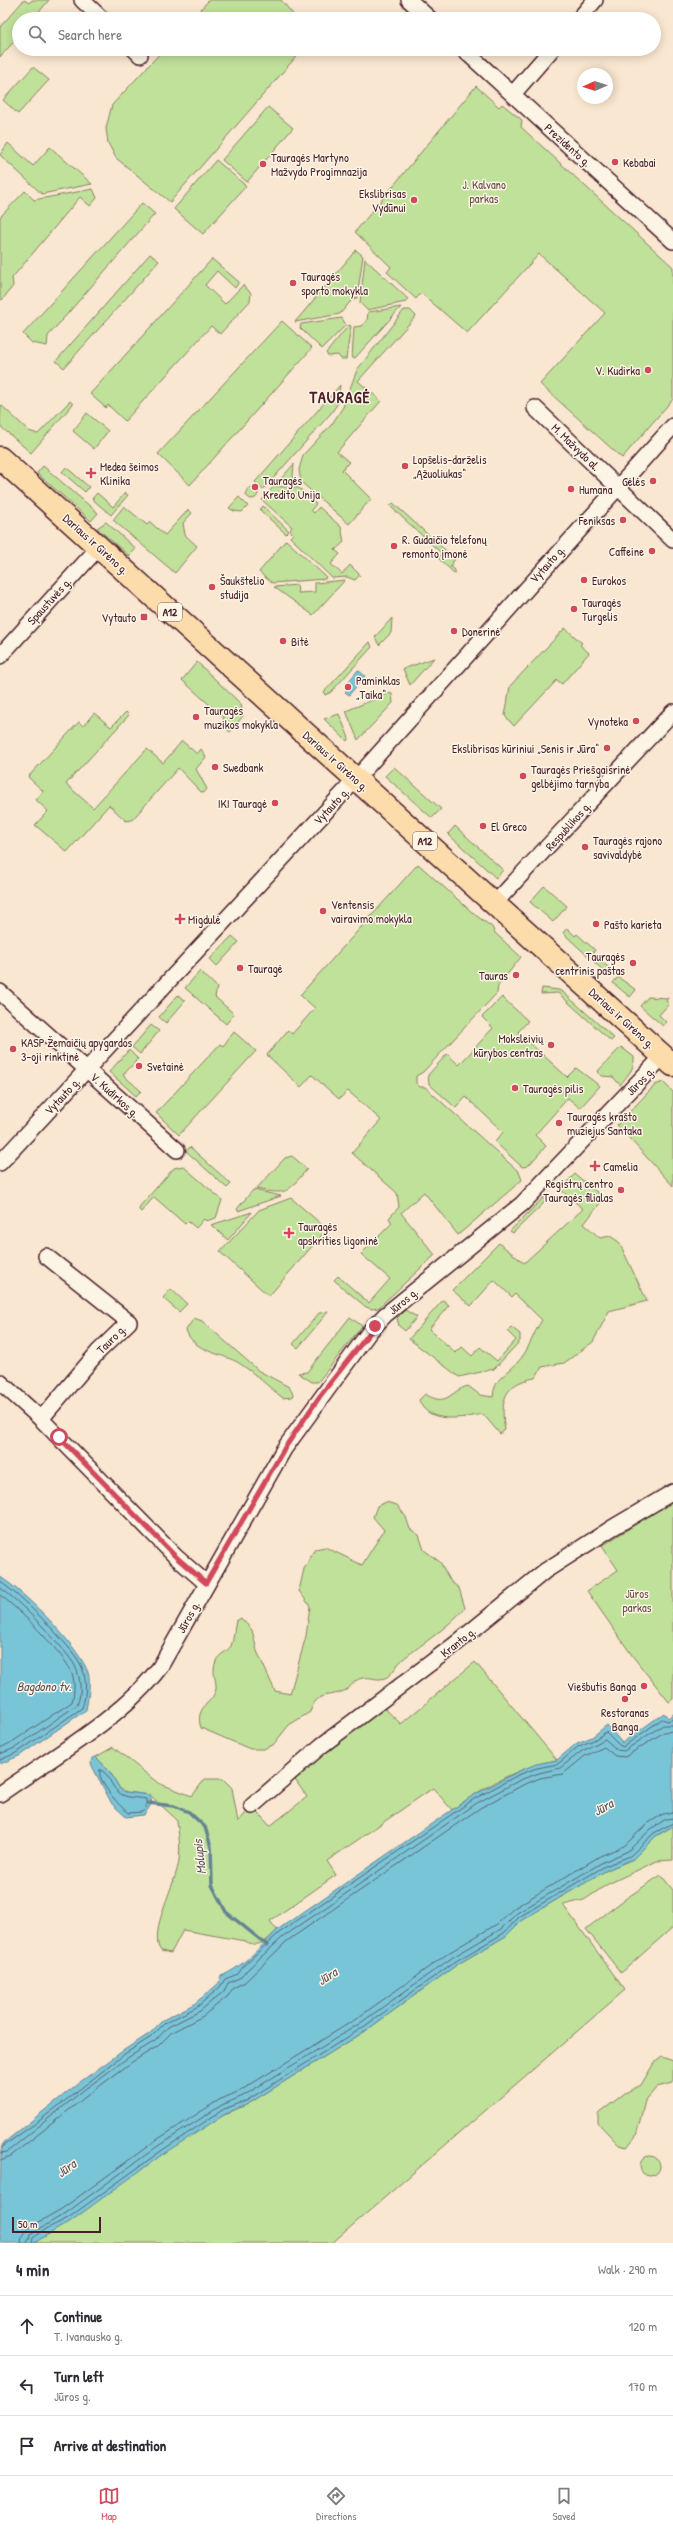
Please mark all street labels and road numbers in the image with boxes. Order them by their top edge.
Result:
street label: Prezidento g. [541,119,595,171]
street label: M. Mažvydo al. [548,419,604,475]
street label: Dariaus ir Girėno g. [59,510,133,578]
street label: Vytauto g. [526,542,568,586]
street label: Spaustuvės g. [23,574,75,628]
road number: A12 [158,603,182,621]
street label: Dariaus ir Girėno g. [299,727,373,795]
street label: Vytauto g. [309,784,353,828]
street label: Respublikos g. [541,798,595,854]
road number: A12 [413,832,437,850]
street label: Dariaus ir Girėno g. [585,984,659,1052]
street label: Jūros g. [622,1063,658,1099]
street label: V. Kudirkos g. [87,1069,143,1121]
street label: Vytauto g. [40,1074,84,1118]
street label: Jūros g. [385,1284,421,1318]
street label: Tauro g. [93,1321,129,1357]
street label: Jūros g. [172,1598,204,1636]
street label: Kranto g. [437,1623,479,1661]

